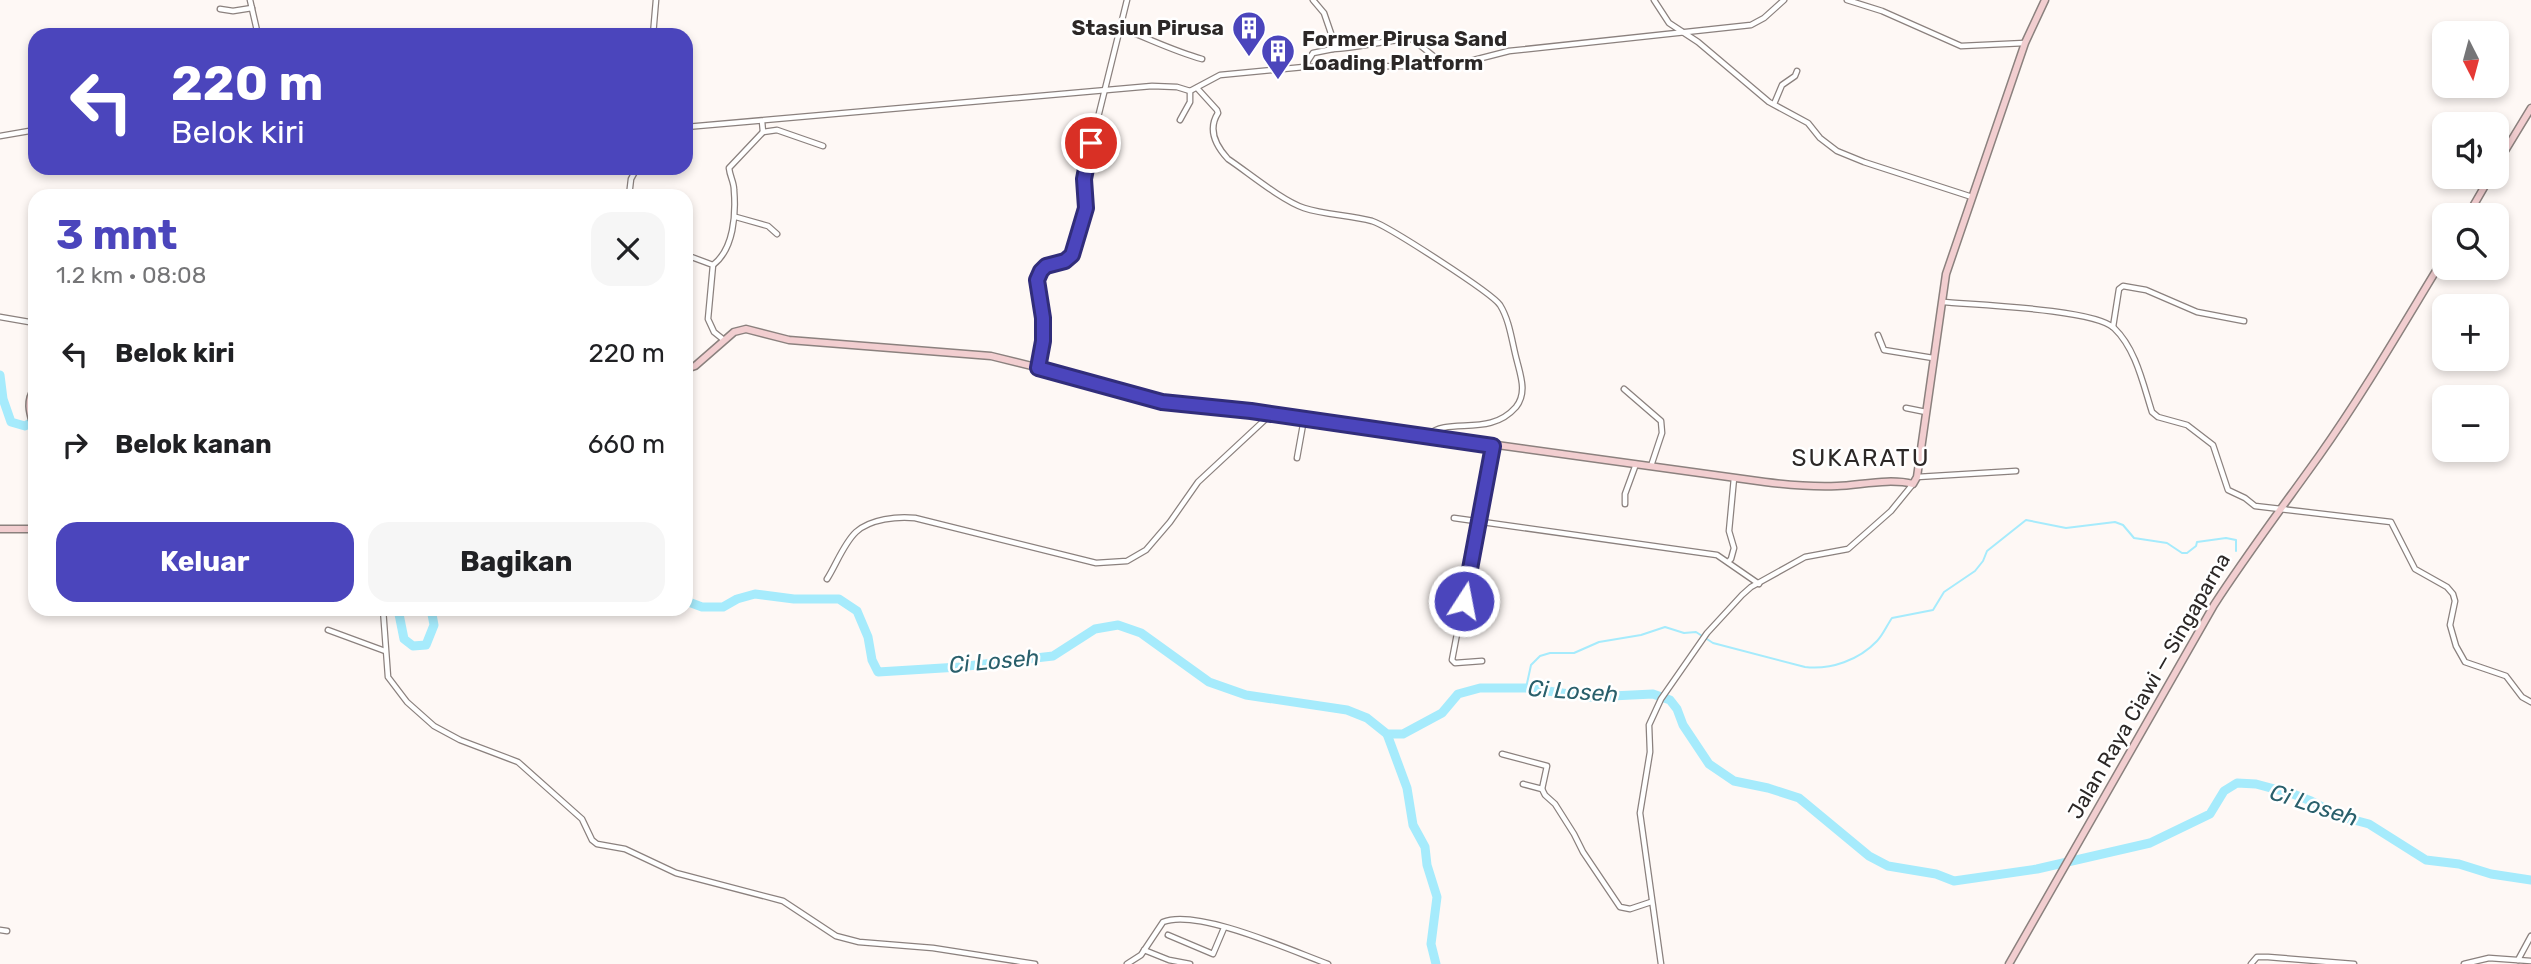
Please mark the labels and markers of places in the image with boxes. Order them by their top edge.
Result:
building icon: Stasiun Pirusa [1230,9,1268,58]
place label: Stasiun Pirusa [1072,15,1224,40]
place label: Former Pirusa Sand Loading Platform [1302,26,1507,75]
building icon: Former Pirusa Sand Loading Platform [1259,32,1297,81]
pin [1061,113,1121,173]

